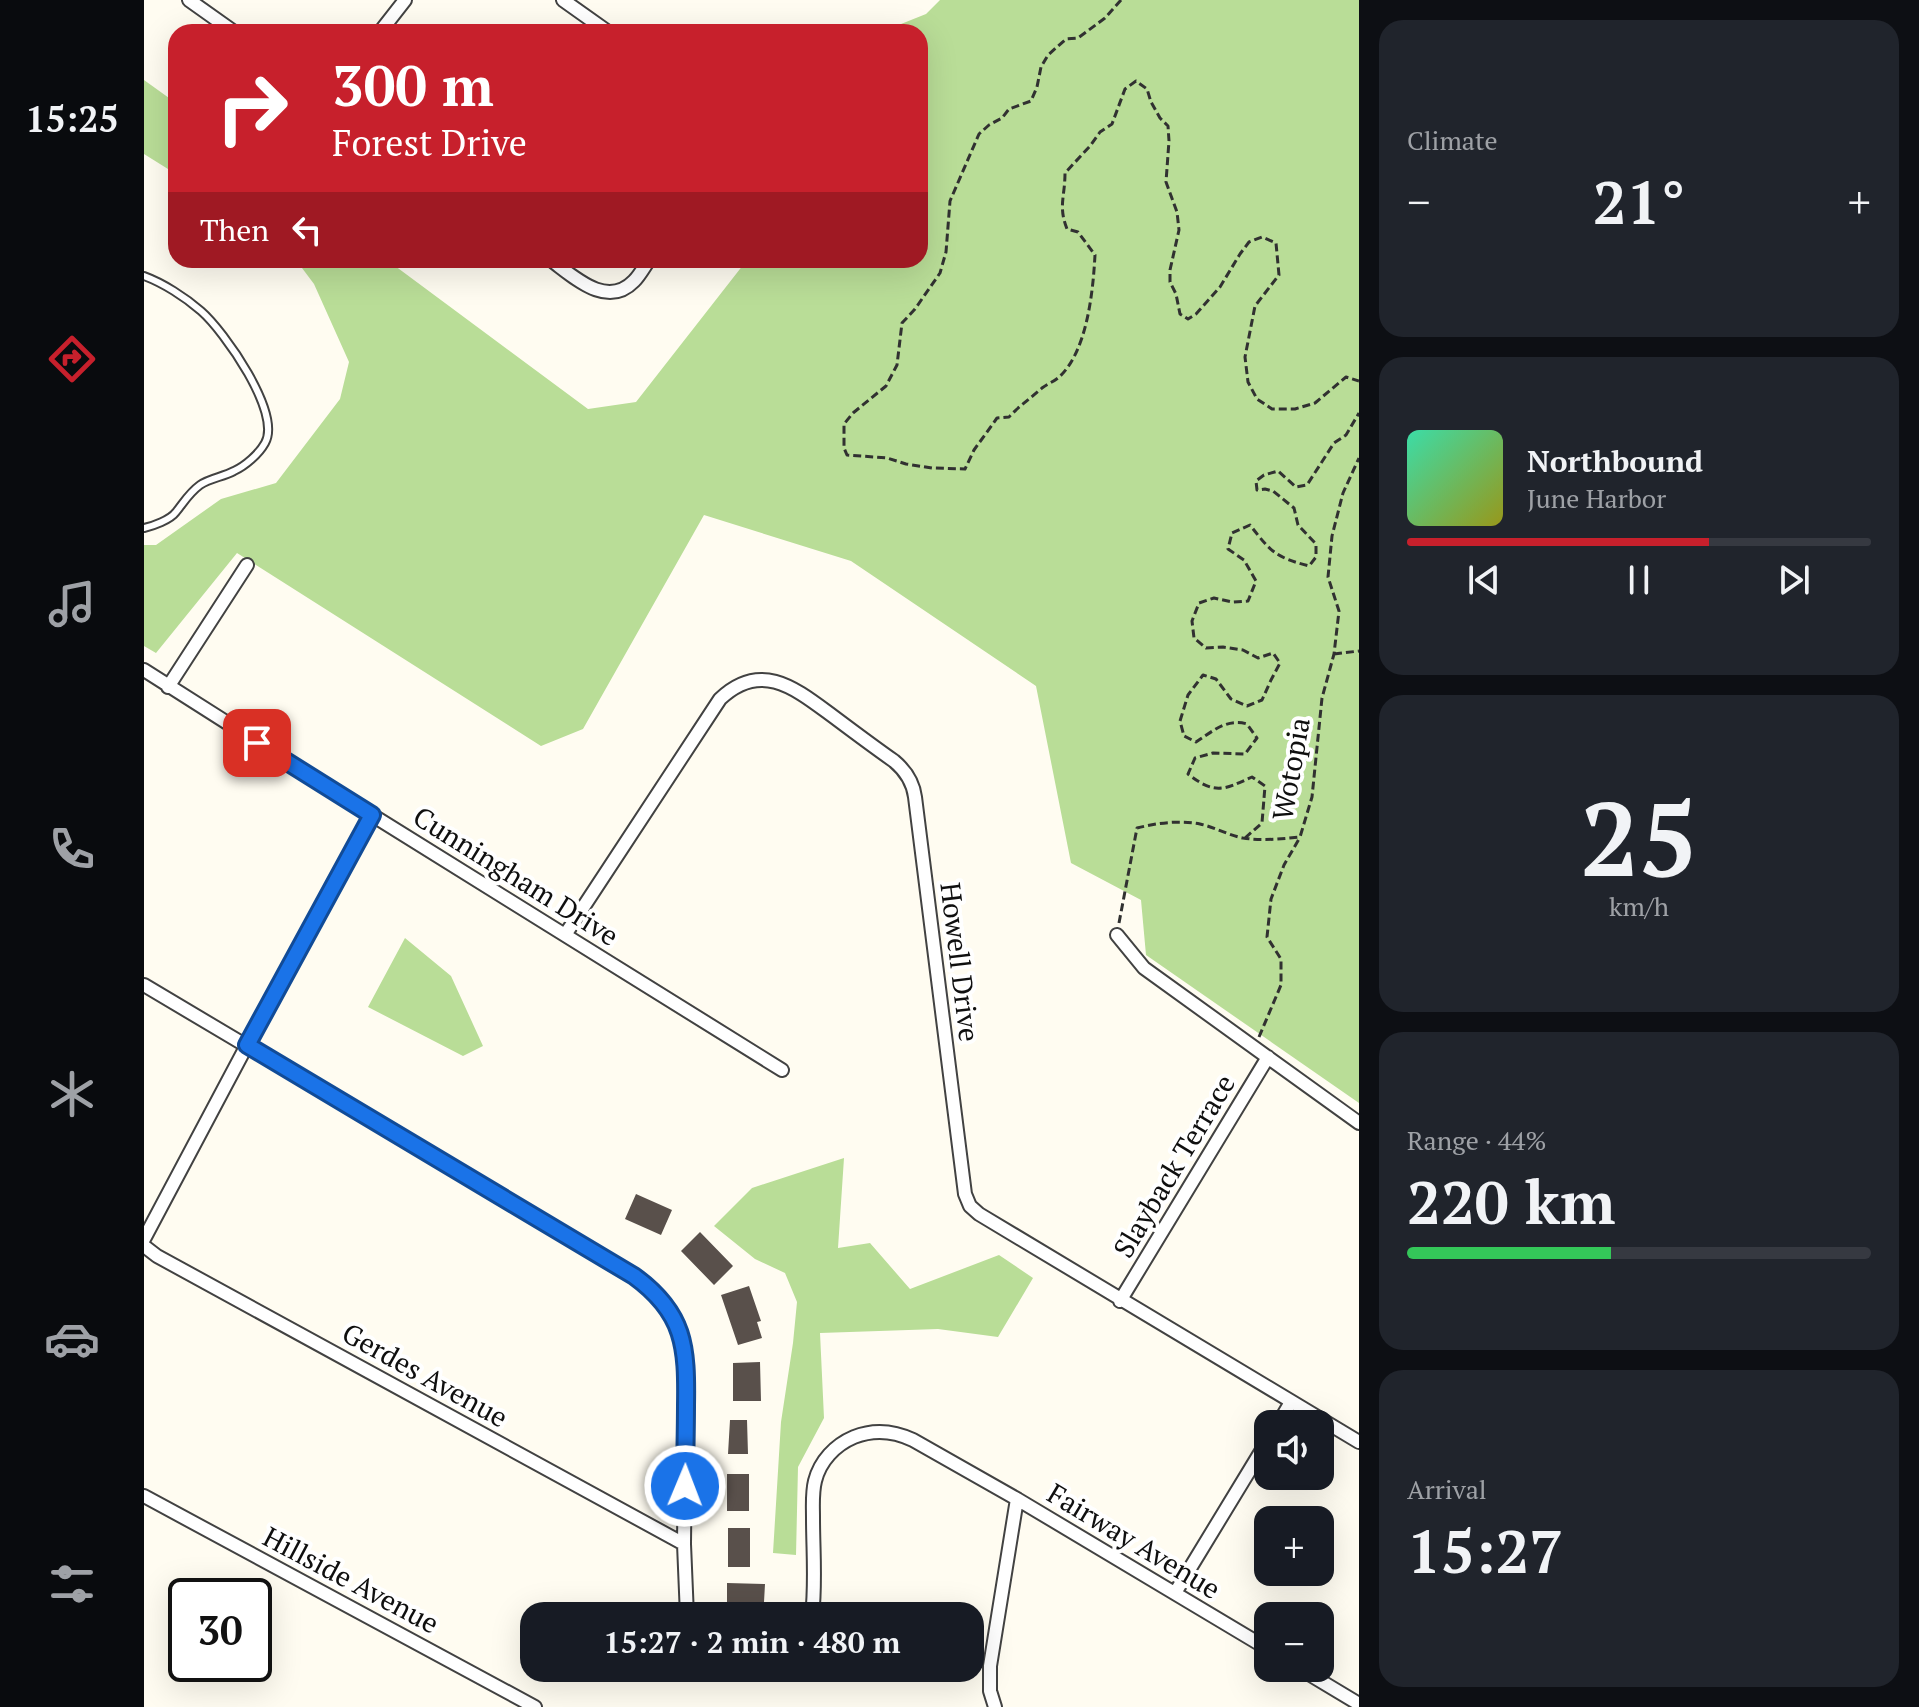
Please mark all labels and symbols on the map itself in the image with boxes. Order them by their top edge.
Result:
pin [223,709,291,777]
street label: Wotopia [1263,715,1318,823]
street label: Cunningham Drive [407,797,626,954]
street label: Howell Drive [932,880,989,1044]
street label: Slayback Terrace [1104,1067,1243,1264]
street label: Gerdes Avenue [336,1314,515,1435]
position arrow [643,1444,727,1528]
street label: Fairway Avenue [1041,1474,1228,1607]
street label: Hillside Avenue [257,1518,445,1641]
speed limit sign: 30 [168,1578,272,1682]

